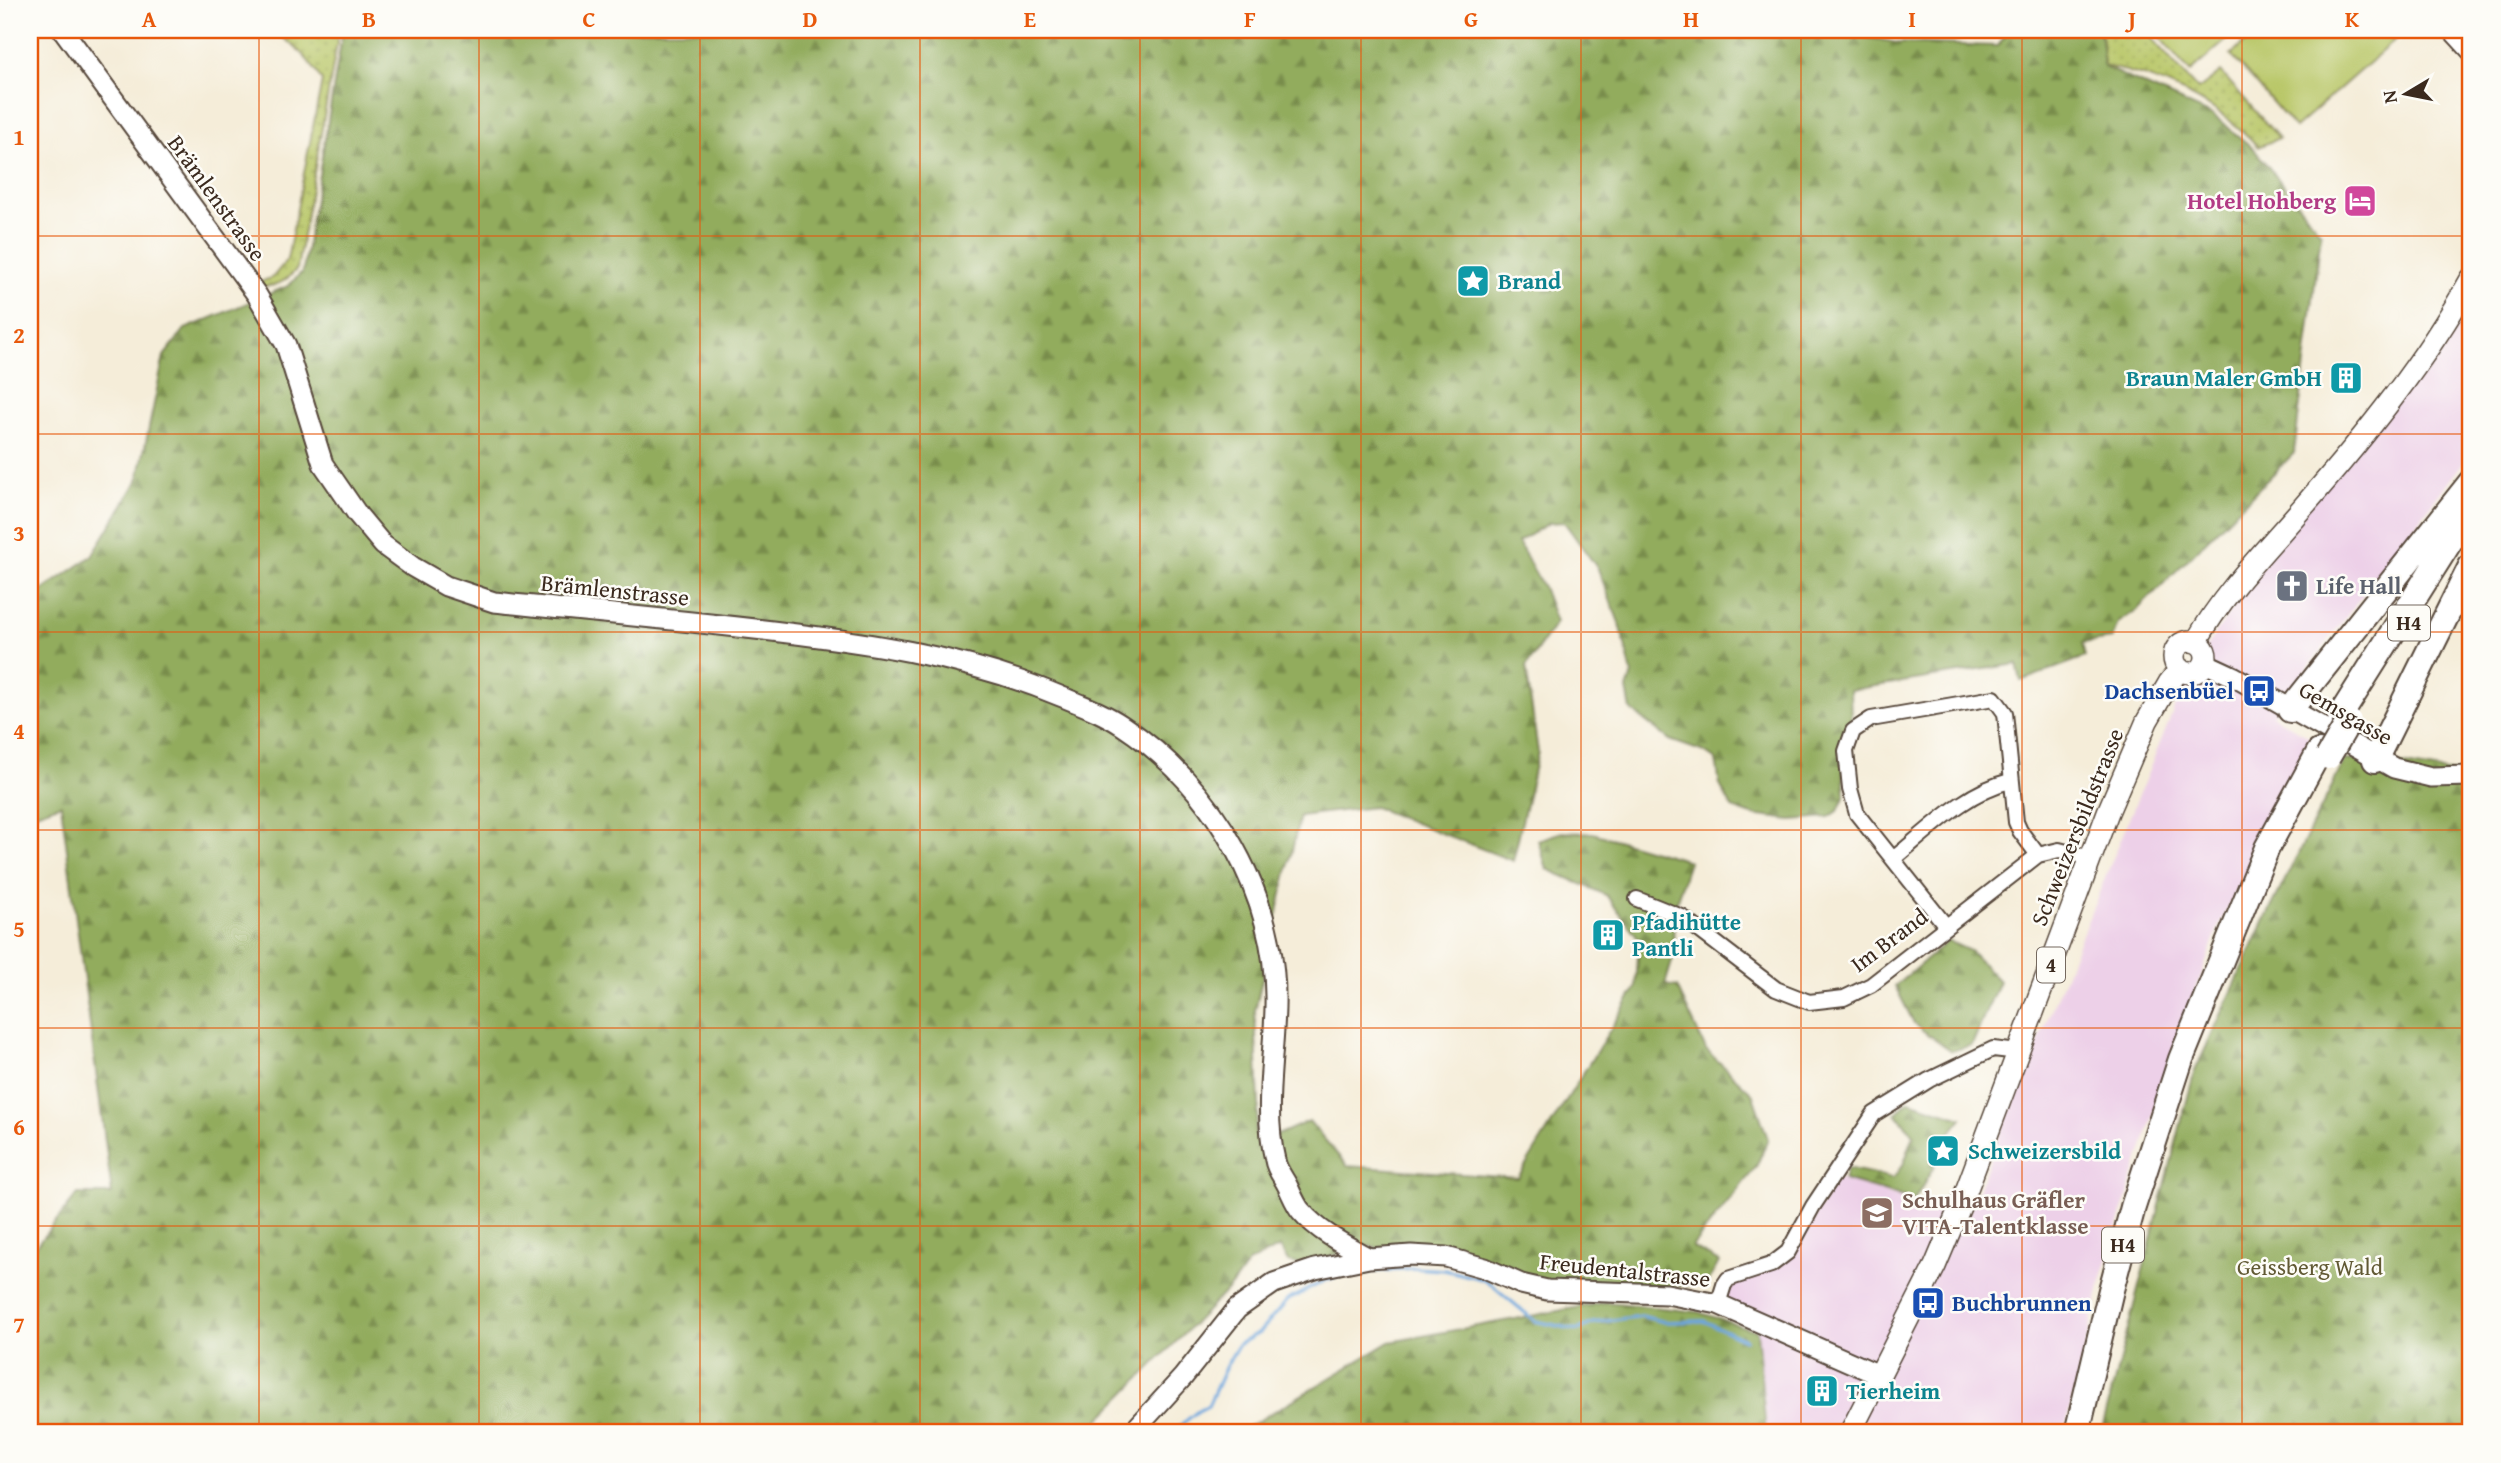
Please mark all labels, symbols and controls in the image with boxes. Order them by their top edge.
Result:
text: A [142,2,157,35]
text: B [362,2,376,35]
text: C [582,2,596,35]
text: D [803,2,818,35]
text: E [1024,2,1036,35]
text: F [1244,2,1256,35]
text: G [1464,2,1478,35]
text: H [1683,2,1699,35]
text: I [1908,2,1916,35]
text: J [2124,2,2136,35]
text: K [2345,2,2360,35]
north arrow [2372,60,2442,130]
text: N [2374,88,2404,106]
text: 1 [13,120,25,153]
street label: Brämlenstrasse [160,128,274,268]
hotel icon: Hotel Hohberg [2341,182,2379,220]
place label: Hotel Hohberg [2187,184,2337,217]
place icon: Brand [1454,262,1492,300]
place label: Brand [1498,264,1562,297]
text: 2 [13,318,25,351]
building icon: Braun Maler GmbH [2327,359,2365,397]
place label: Braun Maler GmbH [2126,361,2322,394]
text: 3 [13,516,25,549]
street label: Brämlenstrasse [539,565,691,614]
church icon: Life Hall [2273,567,2311,605]
place label: Life Hall [2316,569,2401,602]
road number: H4 [2388,606,2430,640]
bus stop icon: Dachsenbüel [2240,672,2278,710]
street label: Gemsgasse [2293,672,2399,753]
place label: Dachsenbüel [2104,674,2234,707]
text: 4 [13,714,25,747]
street label: Schweizersbildstrasse [2022,723,2131,930]
street label: Im Brand [1843,899,1935,980]
place label: Pfadihütte Pantli [1632,905,1741,964]
text: 5 [13,912,25,945]
building icon: Pfadihütte Pantli [1589,916,1627,954]
road number: 4 [2037,948,2065,982]
text: 6 [13,1110,25,1143]
place icon: Schweizersbild [1924,1132,1962,1170]
place label: Schweizersbild [1968,1134,2122,1167]
place label: Schulhaus Gräfler VITA-Talentklasse [1902,1183,2089,1242]
school or university icon: Schulhaus Gräfler VITA-Talentklasse [1858,1194,1896,1232]
road number: H4 [2102,1228,2144,1262]
street label: Freudentalstrasse [1538,1244,1712,1295]
park label: Geissberg Wald [2237,1250,2384,1283]
bus stop icon: Buchbrunnen [1909,1284,1947,1322]
place label: Buchbrunnen [1952,1286,2092,1319]
text: 7 [13,1308,25,1341]
building icon: Tierheim [1803,1372,1841,1410]
place label: Tierheim [1846,1374,1941,1407]

